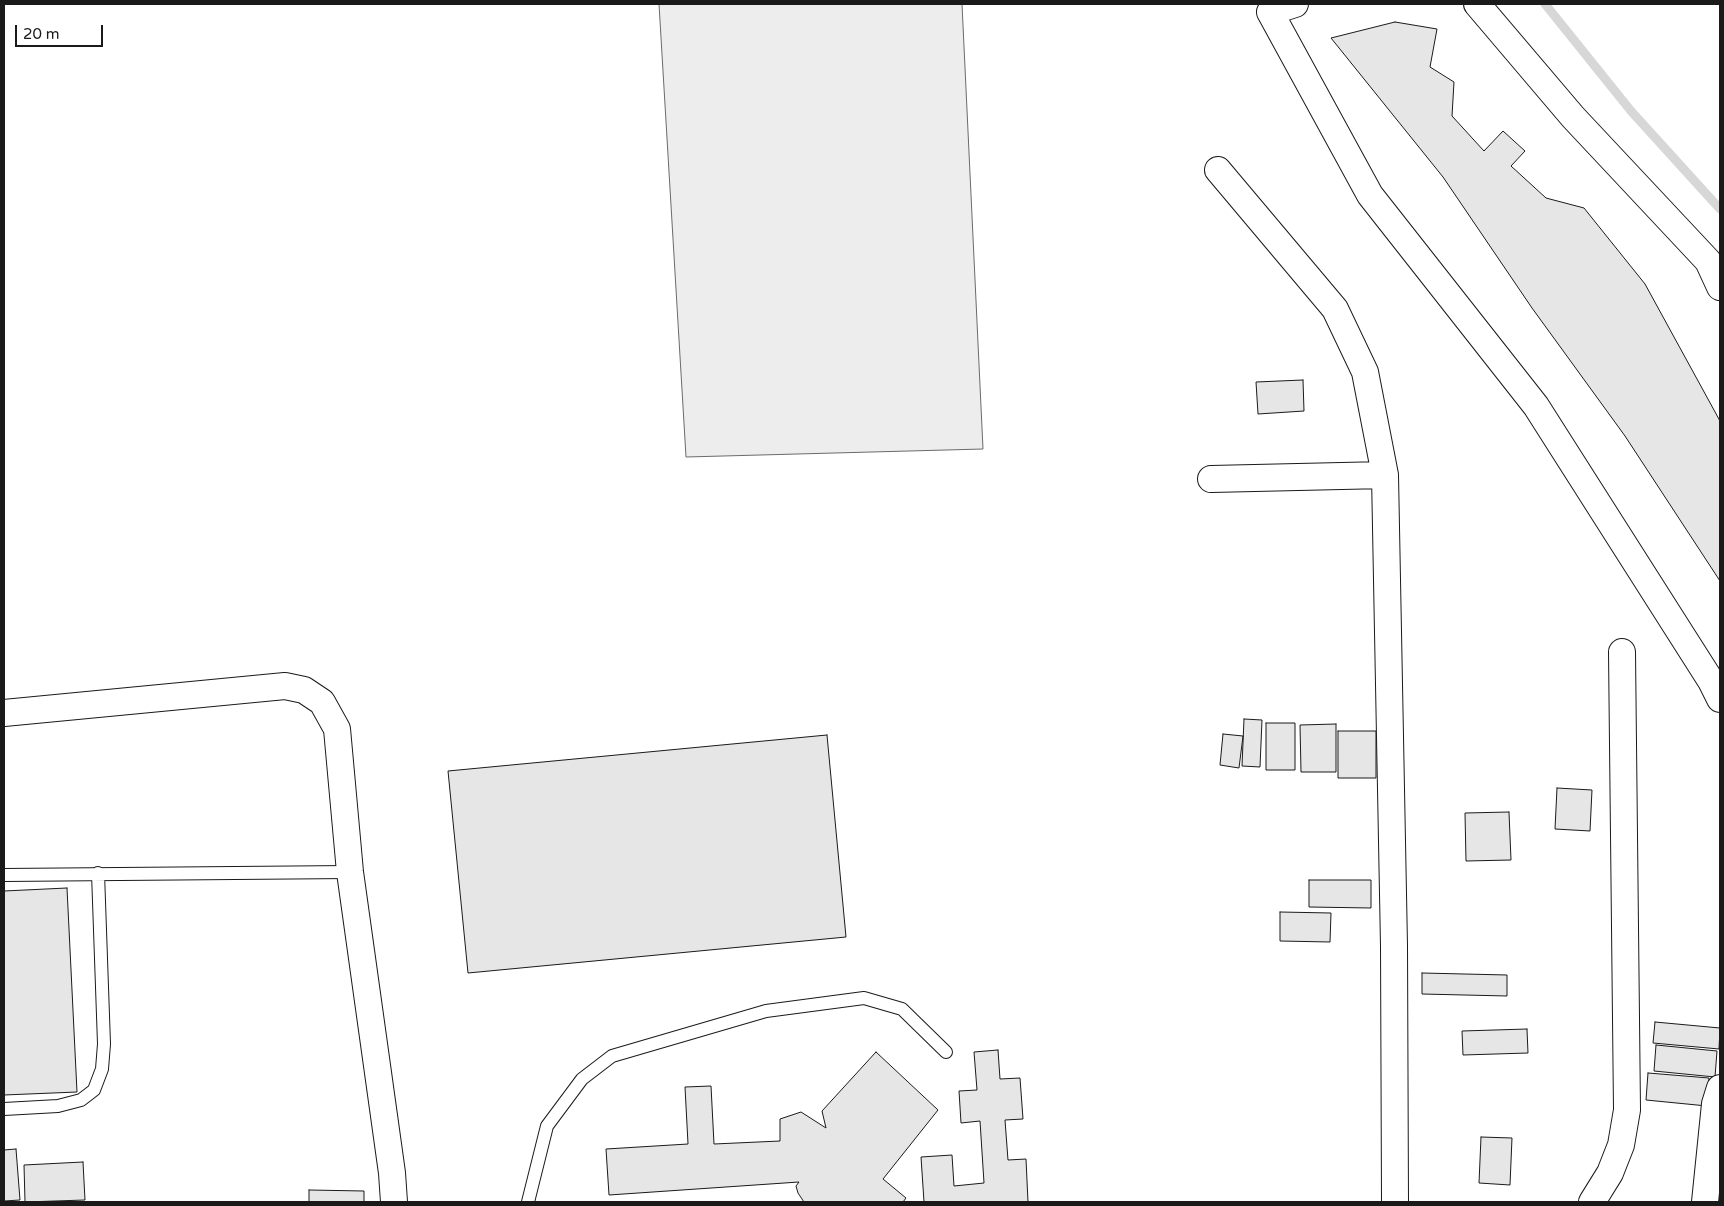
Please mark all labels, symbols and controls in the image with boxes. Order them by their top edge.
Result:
scale bar [18,15,105,47]
text: 20 m [23,25,60,43]

